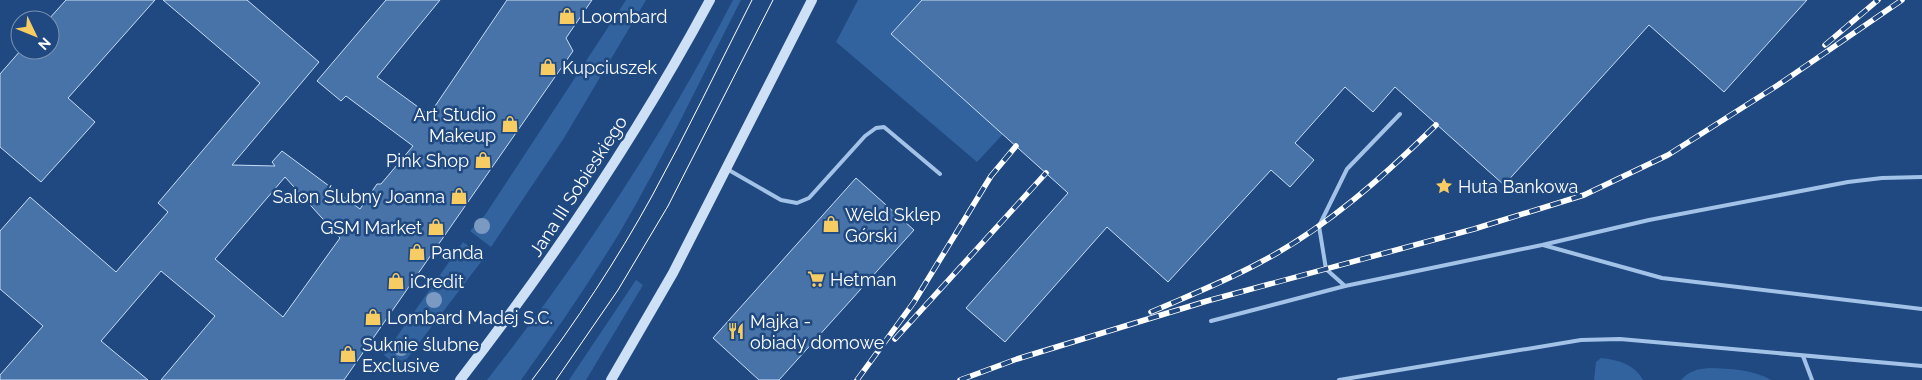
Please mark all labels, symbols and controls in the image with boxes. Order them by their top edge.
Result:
shop icon: Loombard [557,6,577,26]
place label: Loombard [581,6,667,27]
north arrow [10,10,60,60]
text: N [35,35,54,53]
shop icon: Kupciuszek [538,57,558,77]
place label: Kupciuszek [562,57,657,78]
place label: Art Studio Makeup [414,104,496,146]
street label: Jana III Sobieskiego [525,112,631,260]
shop icon: Art Studio Makeup [500,114,520,134]
place label: Pink Shop [386,150,469,171]
shop icon: Pink Shop [473,150,493,170]
place icon: Huta Bankowa [1434,176,1454,196]
place label: Huta Bankowa [1458,176,1578,197]
place label: Salon Ślubny Joanna [272,185,445,207]
shop icon: Salon Ślubny Joanna [449,186,469,206]
place label: Weld Sklep Górski [845,204,941,246]
shop icon: Weld Sklep Górski [821,214,841,234]
place label: GSM Market [320,217,422,238]
shop icon: GSM Market [426,217,446,237]
shop icon: Panda [407,242,427,262]
place label: Panda [431,242,483,263]
supermarket icon: Hetman [806,269,826,289]
place label: Hetman [830,269,897,290]
shop icon: iCredit [386,271,406,291]
place label: iCredit [410,271,464,292]
shop icon: Lombard Madej S.C. [363,307,383,327]
place label: Lombard Madej S.C. [387,307,553,328]
place label: Majka - obiady domowe [750,311,885,353]
restaurant icon: Majka - obiady domowe [726,321,746,341]
place label: Suknie ślubne Exclusive [362,334,480,376]
shop icon: Suknie ślubne Exclusive [338,344,358,364]

